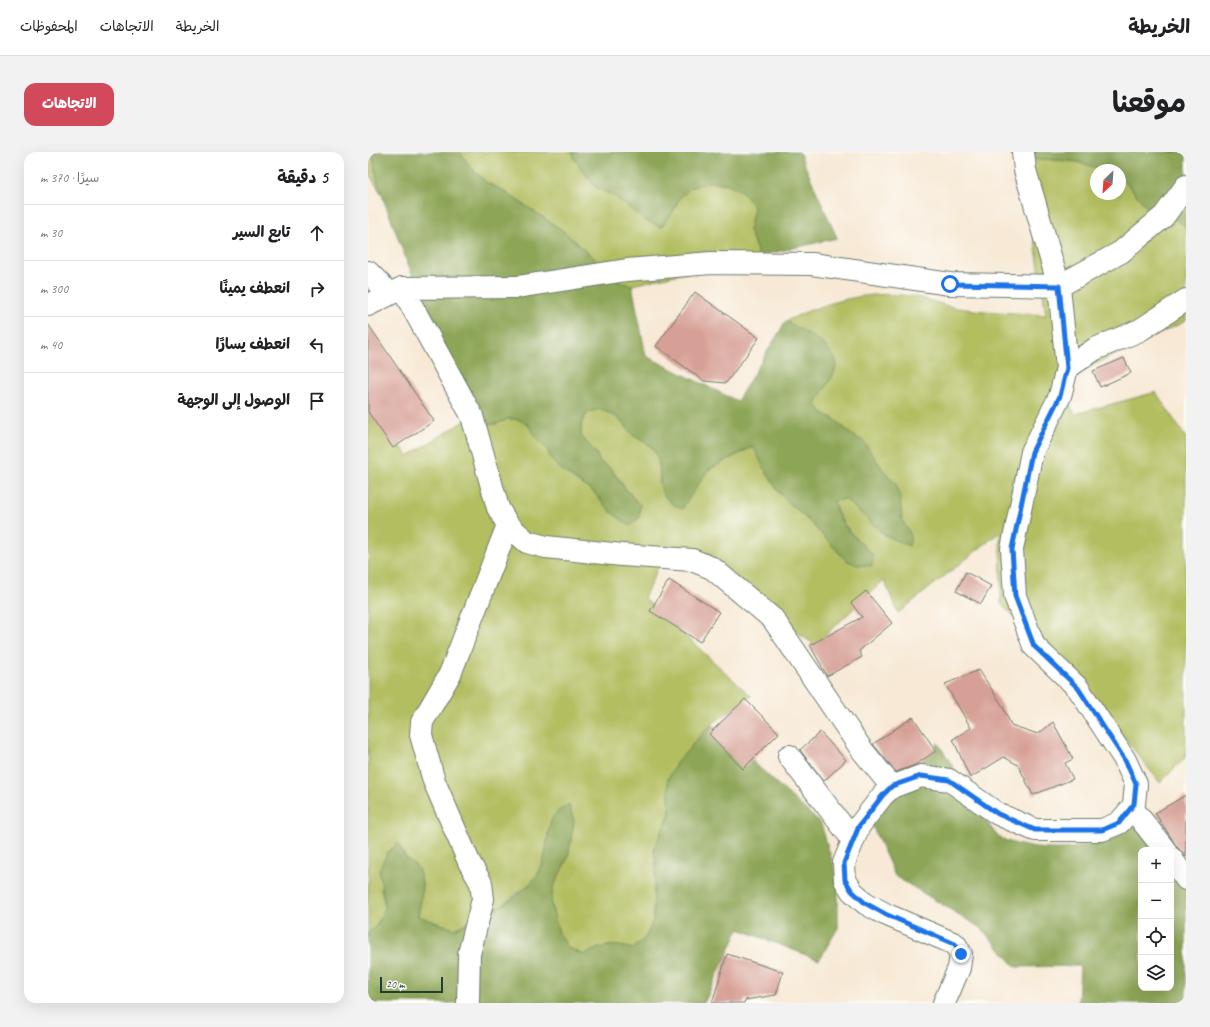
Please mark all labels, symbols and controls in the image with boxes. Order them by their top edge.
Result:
text: الخريطة [1128,15,1190,39]
text: المحفوظات [20,18,78,35]
text: الاتجاهات [100,18,154,35]
text: الخريطة [176,18,219,35]
button: الاتجاهات [24,83,114,126]
text: موقعنا [1112,85,1186,120]
north arrow [1090,164,1126,200]
text: 5 دقيقة [277,167,328,188]
text: سيرًا · 370 m [40,170,99,186]
icon: ahead [306,222,328,244]
text: تابع السير [233,223,290,242]
text: 30 m [40,225,62,241]
route start [941,275,959,293]
icon: right [306,278,328,300]
text: انعطف يمينًا [219,279,290,298]
text: 300 m [40,281,68,297]
icon: left [306,334,328,356]
text: انعطف يسارًا [215,335,290,354]
text: 40 m [40,337,62,353]
icon: arrive [306,390,328,412]
text: الوصول إلى الوجهة [177,391,290,410]
map controls [1138,847,1174,991]
button: + [1138,847,1174,883]
button: − [1138,883,1174,919]
button: locate [1138,919,1174,955]
route end [952,945,970,963]
button: layers [1138,955,1174,991]
scale bar [380,975,443,994]
text: 20 m [386,977,405,991]

